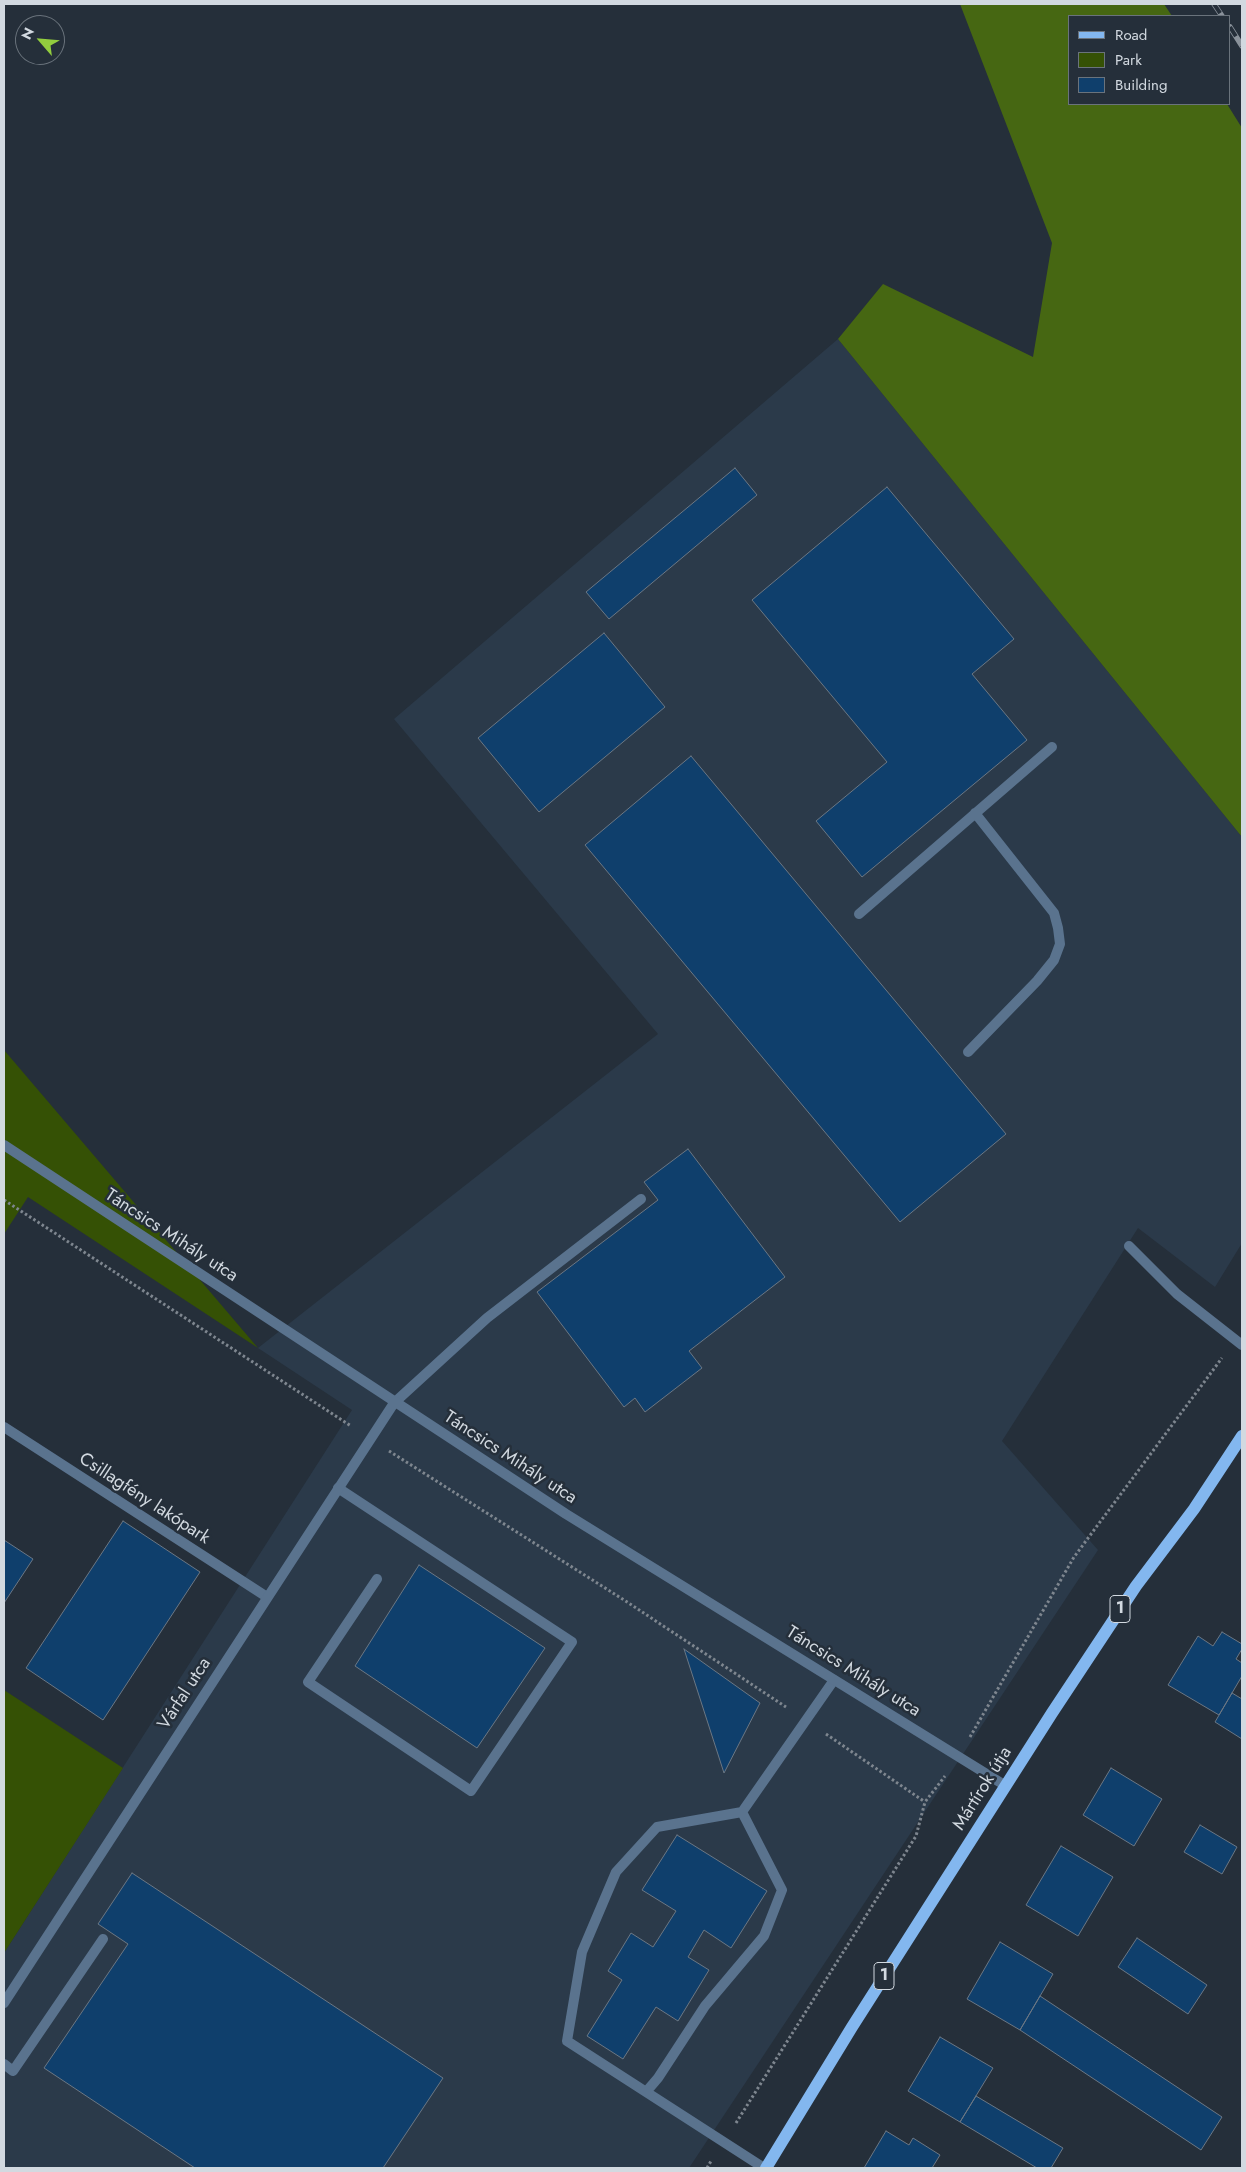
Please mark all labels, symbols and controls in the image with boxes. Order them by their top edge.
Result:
north arrow [15,15,65,65]
legend [1068,15,1231,105]
text: N [16,24,39,43]
text: Road [1115,24,1147,46]
text: Park [1115,49,1142,71]
text: Building [1115,74,1167,96]
street label: Táncsics Mihály utca [100,1185,242,1287]
street label: Táncsics Mihály utca [439,1407,581,1509]
street label: Csillagfény lakópark [74,1449,214,1549]
road number: 1 [1110,1596,1130,1622]
street label: Táncsics Mihály utca [782,1622,924,1722]
street label: Várfal utca [154,1654,216,1734]
street label: Mártírok útja [949,1743,1017,1835]
road number: 1 [874,1962,894,1990]

